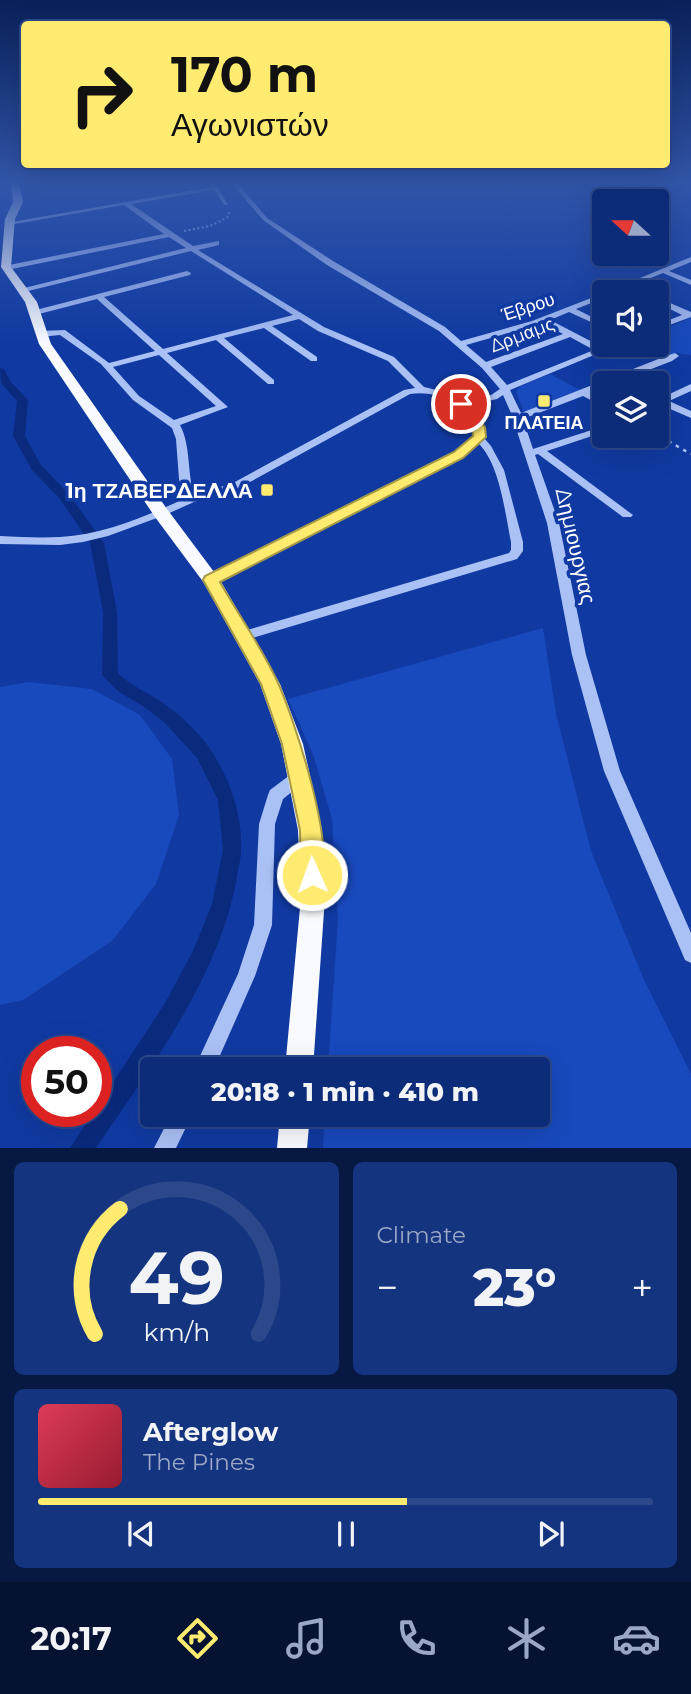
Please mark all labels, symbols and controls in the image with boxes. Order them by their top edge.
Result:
text: 170 m [171,45,318,104]
icon: right [56,49,147,140]
text: Αγωνιστών [171,105,329,144]
north arrow [592,189,668,266]
map controls [592,189,669,448]
button: sound [592,280,669,357]
street label: Έβρου [498,288,557,326]
street label: Δρμαμς [487,313,557,357]
button: layers [592,371,669,448]
pin [431,374,491,434]
icon: arrive [442,385,480,423]
marker: ΠΛΑΤΕΙΑ [536,393,552,409]
place label: ΠΛΑΤΕΙΑ [505,412,583,434]
place label: 1η ΤΖΑΒΕΡΔΕΛΛΑ [65,478,253,503]
marker: 1η ΤΖΑΒΕΡΔΕΛΛΑ [259,482,275,498]
street label: Δημιουργιας [551,486,601,606]
position arrow [275,838,349,912]
speed limit sign: 50 [21,1036,112,1127]
text: 20:18 · 1 min · 410 m [211,1076,479,1108]
text: Climate [377,1221,466,1249]
text: 49 [128,1235,224,1323]
text: 23° [473,1256,556,1319]
text: − [377,1264,398,1311]
text: + [631,1264,653,1311]
text: km/h [143,1317,210,1347]
text: Afterglow [143,1416,278,1448]
text: The Pines [143,1448,255,1476]
icon: previous [122,1515,160,1553]
icon: pause [327,1515,365,1553]
icon: next [532,1515,570,1553]
icon: directions [173,1614,222,1663]
icon: music [282,1614,331,1663]
icon: phone [392,1614,441,1663]
icon: climate [502,1614,551,1663]
icon: car [612,1614,661,1663]
text: 20:17 [30,1619,112,1658]

